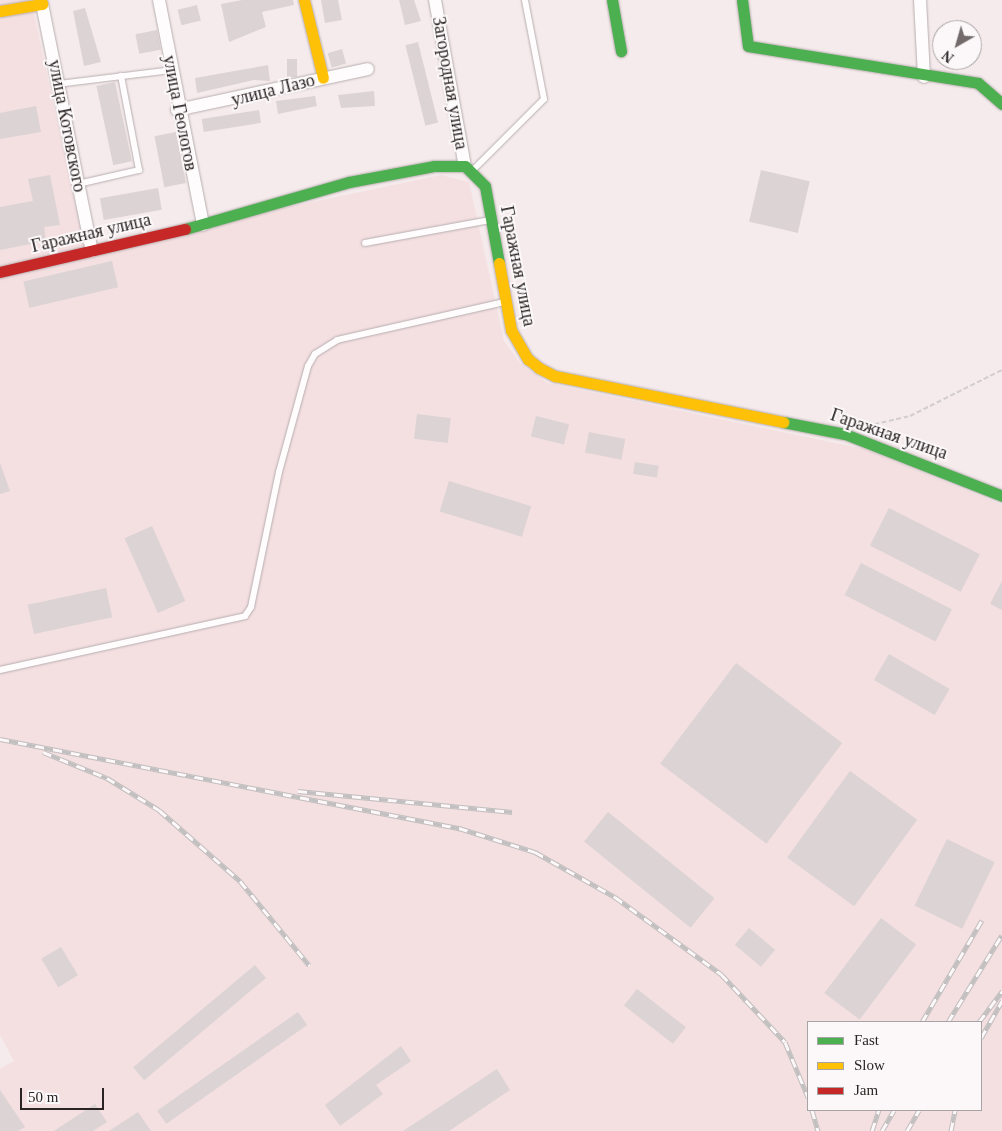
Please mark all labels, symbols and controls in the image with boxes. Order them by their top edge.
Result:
street label: Загородная улица [428,15,472,151]
north arrow [932,20,982,70]
text: N [939,47,957,65]
street label: улица Геологов [158,53,202,173]
street label: улица Котовского [44,58,90,194]
street label: улица Лазо [229,69,317,111]
street label: Гаражная улица [496,204,540,328]
street label: Гаражная улица [29,209,153,257]
street label: Гаражная улица [828,404,950,464]
legend [807,1021,982,1111]
text: Fast [854,1032,879,1048]
text: Slow [854,1057,885,1073]
scale bar [22,1078,106,1110]
text: Jam [854,1082,878,1098]
text: 50 m [28,1089,58,1105]

